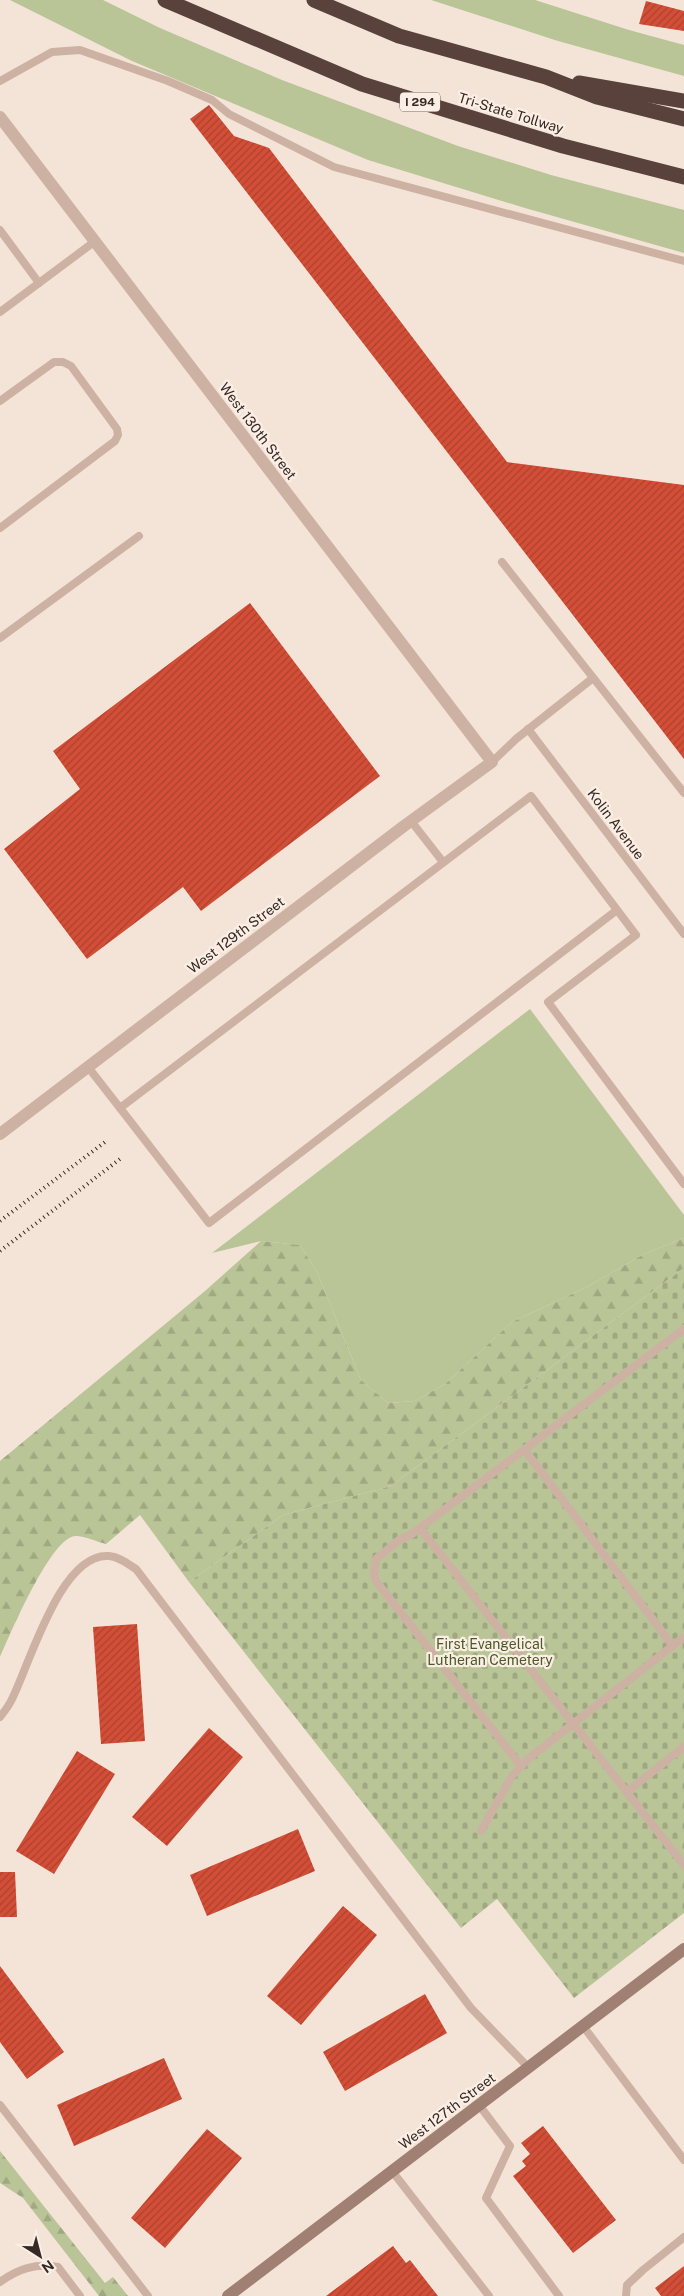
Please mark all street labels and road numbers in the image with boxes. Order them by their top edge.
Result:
street label: Tri-State Tollway [456,89,566,137]
road number: I 294 [400,92,440,111]
street label: West 130th Street [216,379,300,483]
street label: Kolin Avenue [584,785,648,863]
street label: West 129th Street [184,893,288,977]
street label: West 127th Street [396,2070,498,2152]

